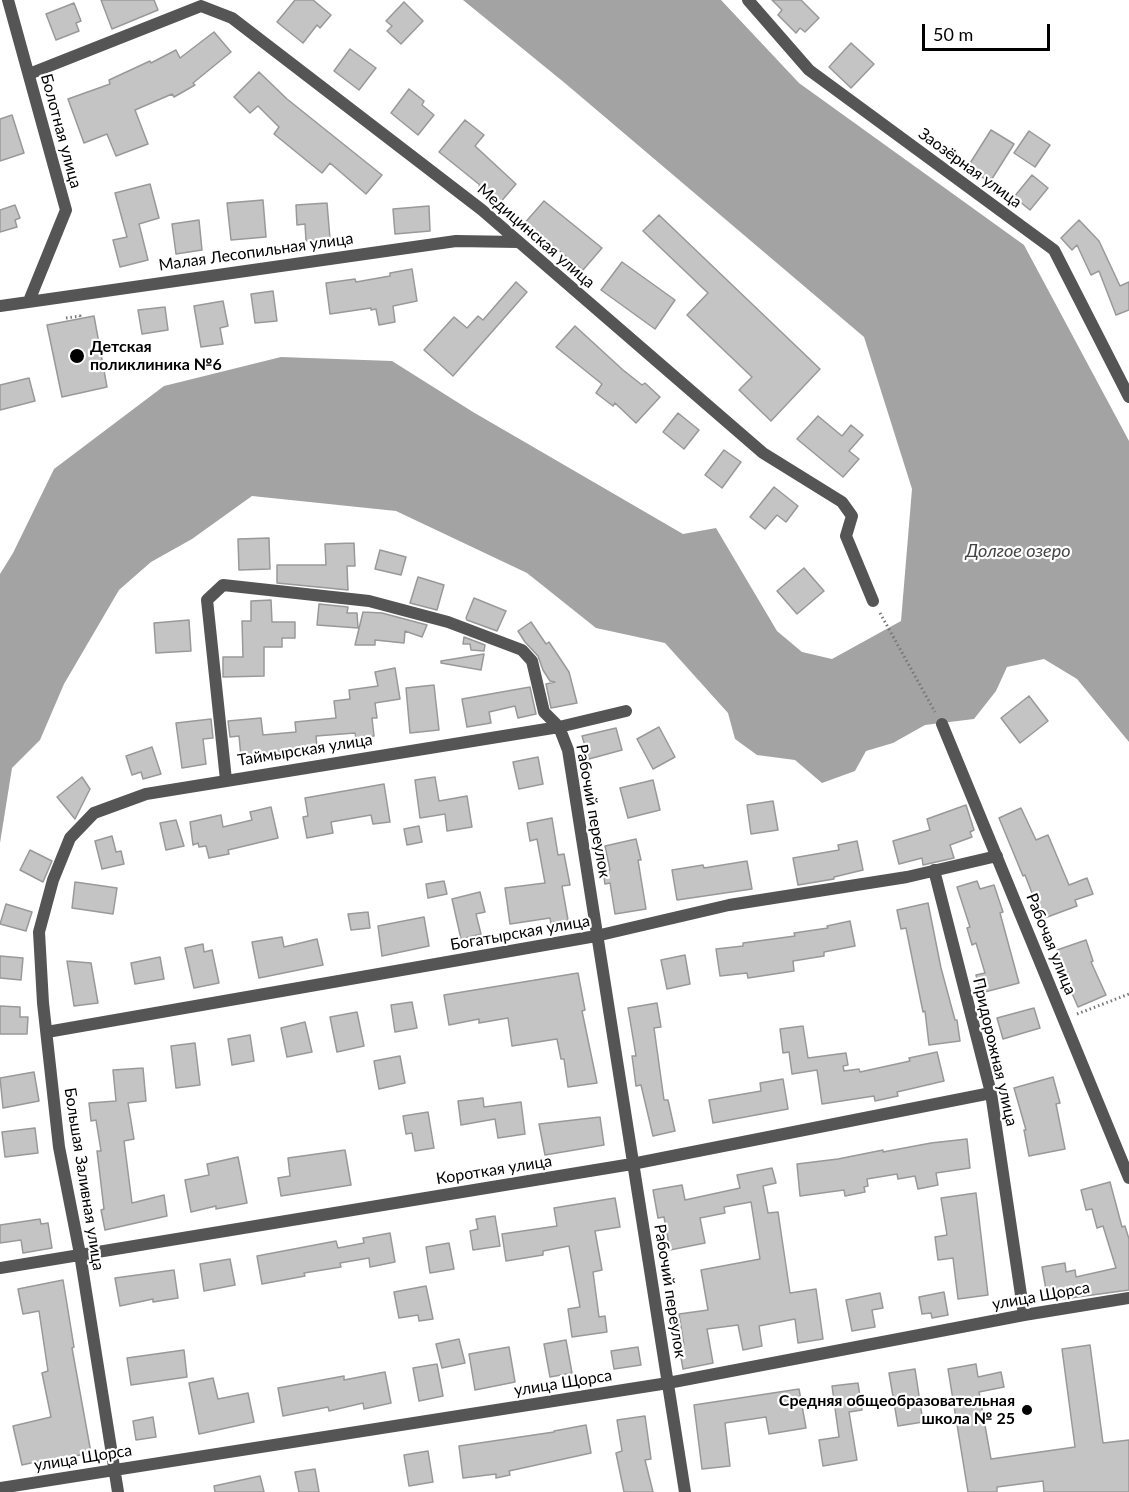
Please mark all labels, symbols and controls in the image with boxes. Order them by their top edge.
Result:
scale bar [925,12,1052,50]
text: 50 m [933,23,973,45]
street label: Болотная улица [37,72,85,190]
street label: Заозёрная улица [915,124,1025,212]
street label: Медицинская улица [473,180,599,292]
street label: Малая Лесопильная улица [158,229,354,275]
place label: Детская поликлиника №6 [90,337,222,375]
marker: Детская поликлиника №6 [68,347,86,365]
water label: Долгое озеро [965,540,1071,562]
street label: Таймырская улица [236,730,374,770]
street label: Рабочий переулок [572,743,614,879]
street label: Рабочая улица [1022,891,1080,997]
street label: Богатырская улица [449,911,591,955]
street label: Придорожная улица [969,976,1021,1128]
street label: Большая Заливная улица [60,1086,108,1272]
street label: Короткая улица [435,1151,553,1189]
street label: Рабочий переулок [650,1223,690,1359]
street label: улица Щорса [991,1278,1091,1314]
street label: улица Щорса [513,1366,613,1400]
place label: Средняя общеобразовательная школа № 25 [779,1391,1015,1429]
marker: Средняя общеобразовательная школа № 25 [1020,1403,1034,1417]
street label: улица Щорса [33,1441,133,1475]

